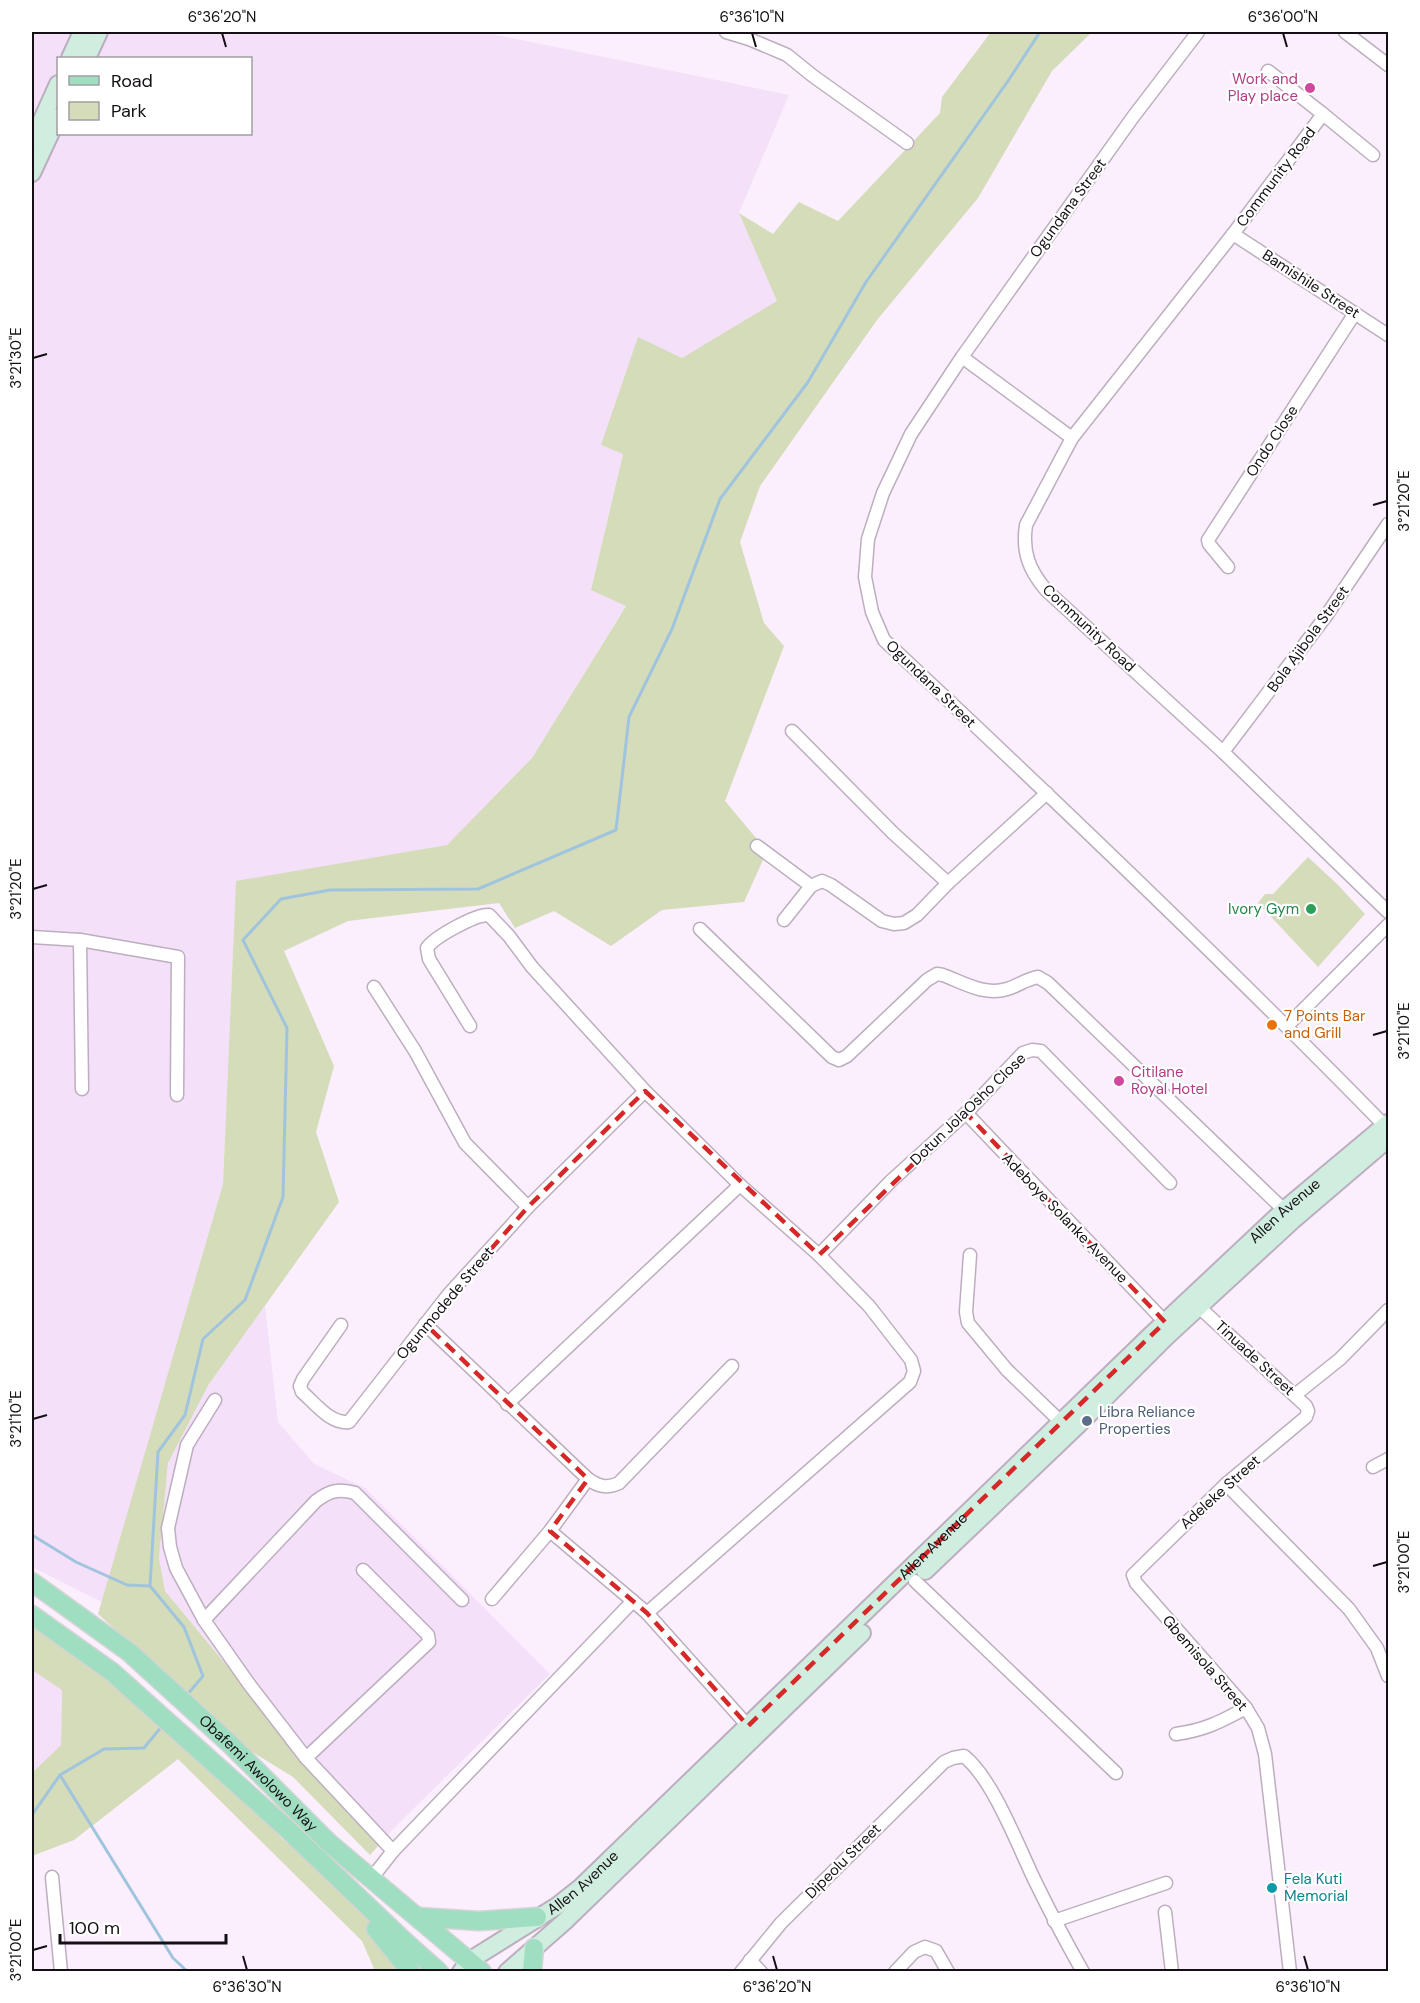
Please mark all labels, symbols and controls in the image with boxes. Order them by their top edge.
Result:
text: 6°36'20"N [188,7,256,27]
text: 6°36'10"N [720,7,784,27]
text: 6°36'00"N [1248,7,1318,27]
legend [57,57,252,135]
text: Road [111,69,153,93]
place label: Work and Play place [1228,69,1298,106]
marker: Work and Play place [1303,81,1317,95]
text: Park [111,99,147,123]
street label: Community Road [1232,123,1320,231]
street label: Ogundana Street [1025,154,1111,262]
street label: Bamishile Street [1258,245,1364,323]
text: 3°21'30"E [6,327,26,389]
street label: Ondo Close [1241,401,1303,481]
text: 3°21'20"E [1394,470,1414,532]
street label: Community Road [1038,580,1140,676]
street label: Bola Ajibola Street [1263,582,1353,696]
street label: Ogundana Street [882,636,980,732]
text: 3°21'20"E [6,858,26,920]
place label: Ivory Gym [1228,899,1299,919]
marker: Ivory Gym [1304,902,1318,916]
text: 3°21'10"E [1394,1002,1414,1060]
place label: 7 Points Bar and Grill [1284,1006,1366,1043]
marker: 7 Points Bar and Grill [1265,1018,1279,1032]
street label: Dotun JolaOsho Close [906,1048,1030,1170]
place label: Citilane Royal Hotel [1131,1062,1207,1099]
marker: Citilane Royal Hotel [1112,1074,1126,1088]
street label: Adeboye Solanke Avenue [998,1149,1132,1287]
street label: Allen Avenue [1245,1174,1325,1248]
street label: Ogunmodede Street [392,1242,498,1364]
street label: Tinuade Street [1211,1316,1299,1400]
text: 3°21'10"E [6,1390,26,1448]
place label: Libra Reliance Properties [1099,1402,1195,1439]
marker: Libra Reliance Properties [1080,1414,1094,1428]
street label: Adeleke Street [1176,1451,1264,1533]
street label: Allen Avenue [894,1508,972,1584]
text: 3°21'00"E [1394,1530,1414,1594]
street label: Gbemisola Street [1158,1611,1252,1715]
street label: Obafemi Awolowo Way [195,1710,323,1837]
street label: Dipeolu Street [801,1819,885,1903]
street label: Allen Avenue [543,1846,623,1920]
place label: Fela Kuti Memorial [1284,1869,1348,1906]
marker: Fela Kuti Memorial [1265,1881,1279,1895]
scale bar [60,1907,226,1945]
text: 100 m [69,1916,120,1940]
text: 3°21'00"E [6,1918,26,1982]
text: 6°36'30"N [212,1977,282,1997]
text: 6°36'20"N [743,1977,811,1997]
text: 6°36'10"N [1276,1977,1340,1997]

